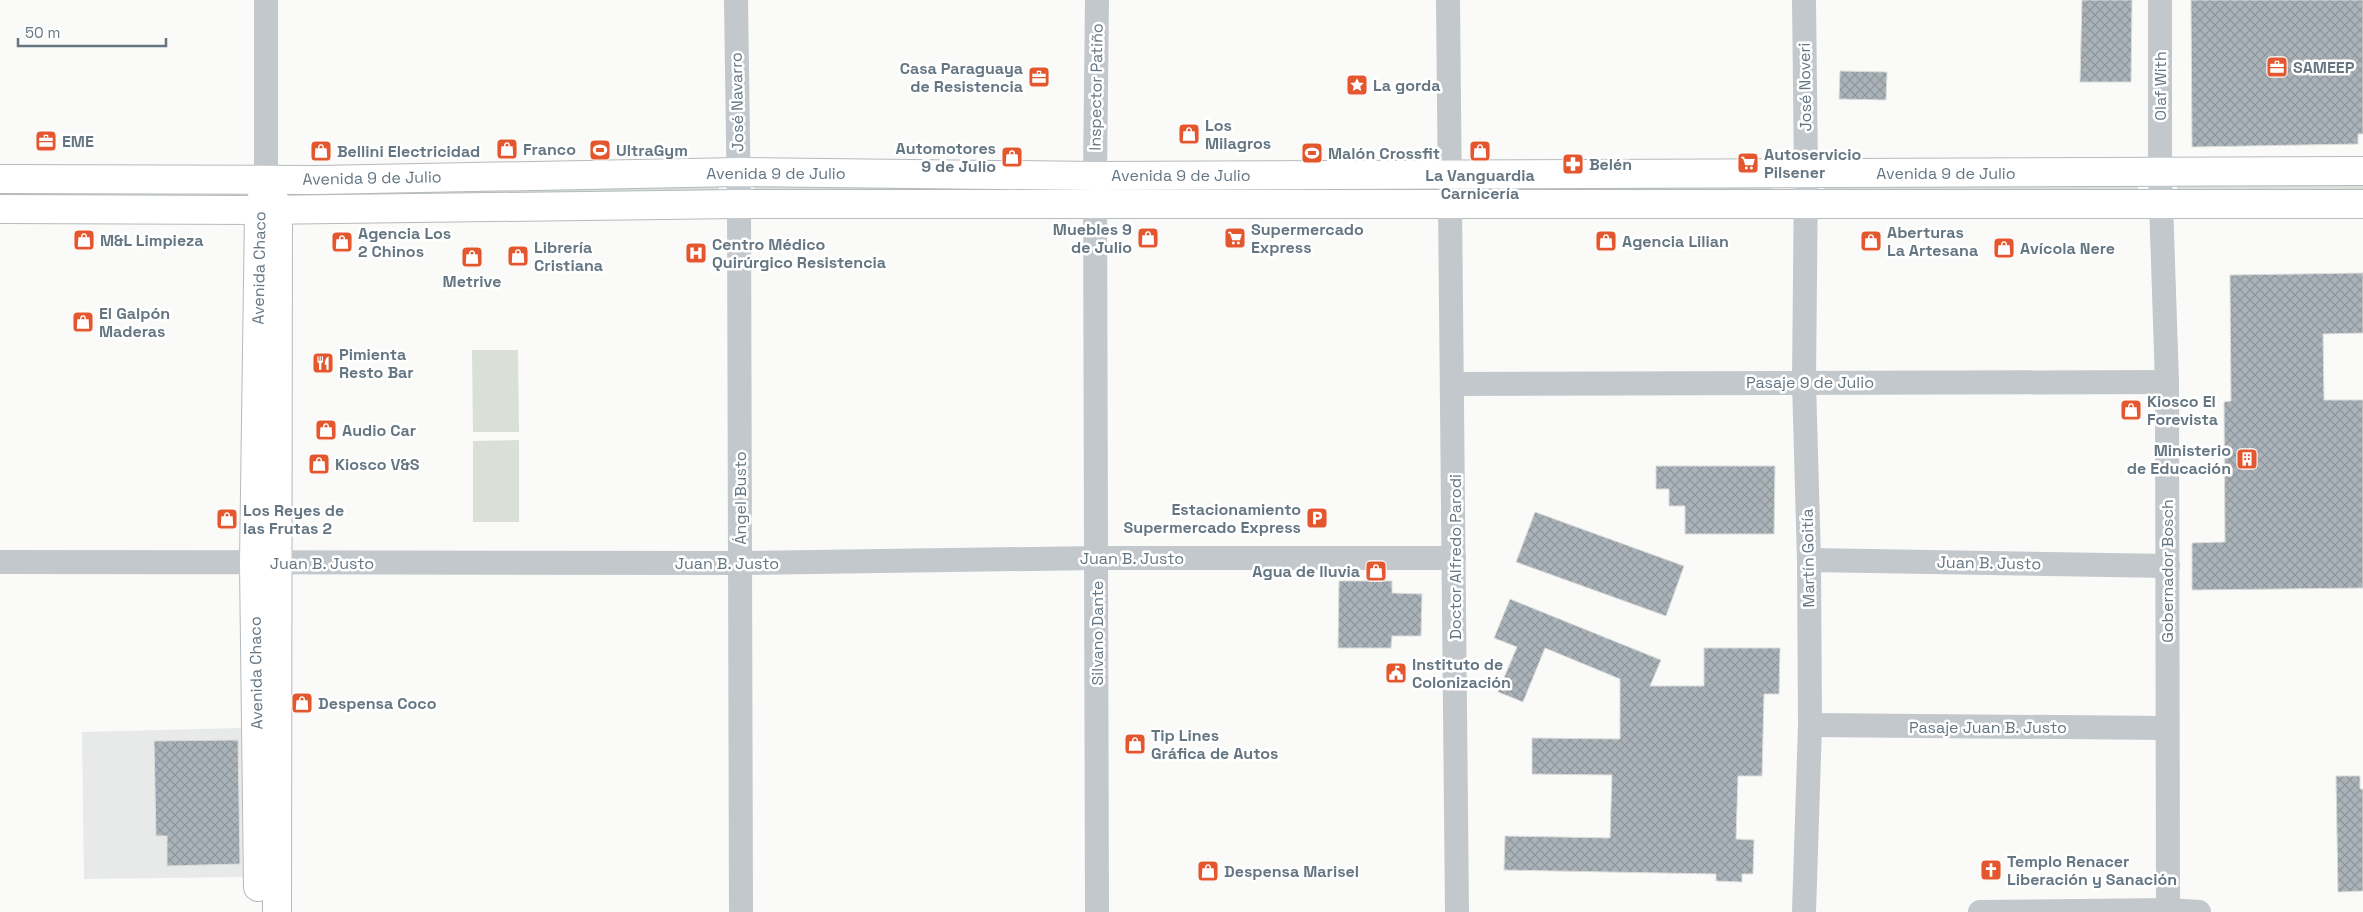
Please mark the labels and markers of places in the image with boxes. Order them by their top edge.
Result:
office icon: SAMEEP [2265,55,2289,79]
place label: SAMEEP [2293,57,2355,78]
place label: Casa Paraguaya de Resistencia [900,58,1023,97]
office icon: Casa Paraguaya de Resistencia [1027,65,1051,89]
place icon: La gorda [1345,73,1369,97]
place label: La gorda [1373,75,1441,96]
place label: Los Milagros [1205,115,1271,154]
shop icon: Los Milagros [1177,122,1201,146]
office icon: EME [34,129,58,153]
place label: EME [62,131,94,152]
shop icon: Franco [495,137,519,161]
sports icon: UltraGym [588,138,612,162]
place label: Automotores 9 de Julio [896,138,996,177]
shop icon: Bellini Electricidad [309,139,333,163]
place label: Franco [523,139,576,160]
shop icon: La Vanguardia Carnicería [1468,139,1492,163]
place label: UltraGym [616,140,688,161]
place label: Bellini Electricidad [337,141,480,162]
sports icon: Malón Crossfit [1300,141,1324,165]
place label: Malón Crossfit [1328,143,1440,164]
place label: Autoservicio Pilsener [1764,144,1861,183]
shop icon: Automotores 9 de Julio [1000,145,1024,169]
supermarket icon: Autoservicio Pilsener [1736,151,1760,175]
pharmacy icon: Belén [1561,152,1585,176]
place label: Belén [1589,154,1632,175]
place label: La Vanguardia Carnicería [1425,165,1535,204]
place label: Muebles 9 de Julio [1053,219,1132,258]
place label: Supermercado Express [1251,219,1364,258]
place label: Aberturas La Artesana [1887,222,1978,261]
place label: Agencia Los 2 Chinos [358,223,451,262]
shop icon: Muebles 9 de Julio [1136,226,1160,250]
supermarket icon: Supermercado Express [1223,226,1247,250]
shop icon: M&L Limpieza [72,228,96,252]
shop icon: Agencia Lilian [1594,229,1618,253]
shop icon: Aberturas La Artesana [1859,229,1883,253]
place label: M&L Limpieza [100,230,204,251]
shop icon: Agencia Los 2 Chinos [330,230,354,254]
place label: Agencia Lilian [1622,231,1729,252]
place label: Centro Médico Quirúrgico Resistencia [712,234,886,273]
shop icon: Avícola Nere [1992,236,2016,260]
place label: Librería Cristiana [534,237,603,276]
place label: Avícola Nere [2020,238,2115,259]
hospital icon: Centro Médico Quirúrgico Resistencia [684,241,708,265]
shop icon: Librería Cristiana [506,244,530,268]
shop icon: Metrive [460,245,484,269]
place label: Metrive [443,271,501,292]
place label: El Galpón Maderas [99,303,170,342]
shop icon: El Galpón Maderas [71,310,95,334]
place label: Pimienta Resto Bar [339,344,414,383]
restaurant icon: Pimienta Resto Bar [311,351,335,375]
place label: Kiosco El Forevista [2147,391,2218,430]
shop icon: Kiosco El Forevista [2119,398,2143,422]
shop icon: Audio Car [314,418,338,442]
place label: Audio Car [342,420,416,441]
place label: Ministerio de Educación [2127,440,2231,479]
building icon: Ministerio de Educación [2235,447,2259,471]
shop icon: Kiosco V&S [307,452,331,476]
place label: Kiosco V&S [335,454,420,475]
place label: Estacionamiento Supermercado Express [1124,499,1301,538]
place label: Los Reyes de las Frutas 2 [243,500,344,539]
parking icon: Estacionamiento Supermercado Express [1305,506,1329,530]
shop icon: Los Reyes de las Frutas 2 [215,507,239,531]
shop icon: Agua de lluvia [1364,559,1388,583]
place label: Agua de lluvia [1252,561,1360,582]
place label: Instituto de Colonización [1412,654,1511,693]
public building icon: Instituto de Colonización [1384,661,1408,685]
shop icon: Despensa Coco [290,691,314,715]
place label: Despensa Coco [318,693,437,714]
place label: Tip Lines Gráfica de Autos [1151,725,1278,764]
shop icon: Tip Lines Gráfica de Autos [1123,732,1147,756]
place label: Templo Renacer Liberación y Sanación [2007,851,2177,890]
church icon: Templo Renacer Liberación y Sanación [1979,858,2003,882]
shop icon: Despensa Marisel [1196,859,1220,883]
place label: Despensa Marisel [1224,861,1359,882]

